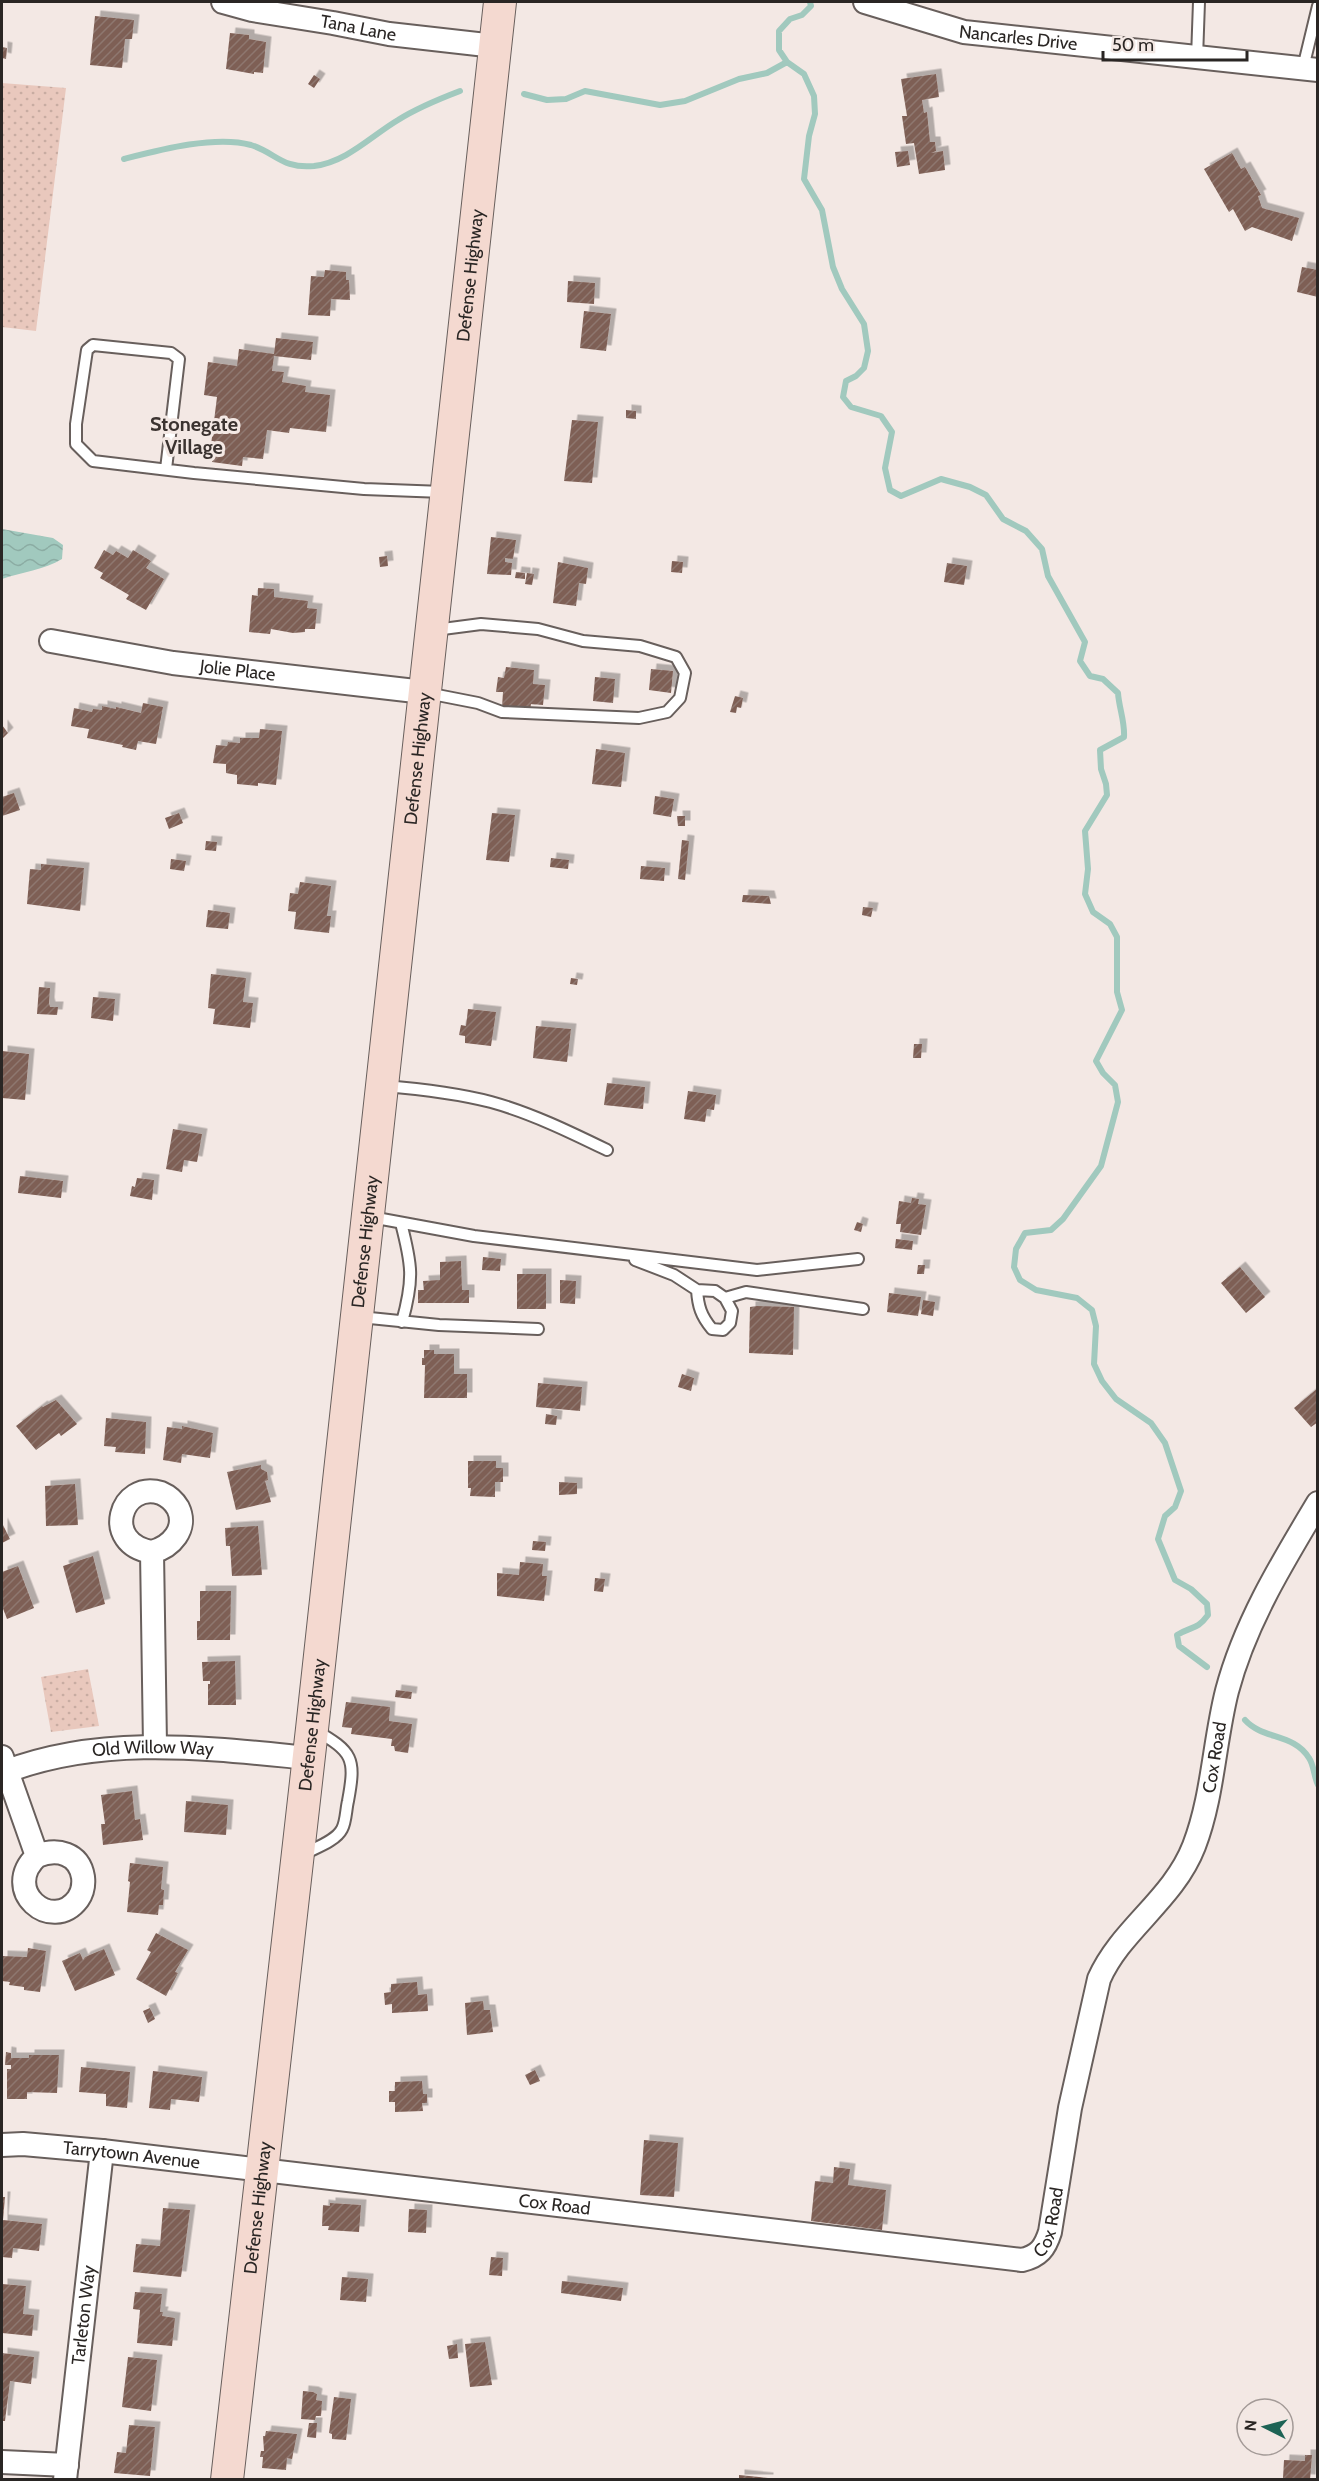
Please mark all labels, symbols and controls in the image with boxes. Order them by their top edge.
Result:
street label: Tana Lane [319,10,397,46]
street label: Nancarles Drive [958,21,1079,55]
scale bar [1103,24,1247,62]
text: 50 m [1112,34,1154,56]
street label: Defense Highway [452,208,488,343]
district label: Stonegate Village [150,412,238,459]
street label: Jolie Place [198,655,277,686]
street label: Defense Highway [399,691,436,826]
street label: Defense Highway [347,1174,383,1309]
street label: Defense Highway [294,1657,331,1792]
street label: Cox Road [1198,1720,1231,1795]
street label: Old Willow Way [91,1736,214,1762]
street label: Tarrytown Avenue [62,2137,201,2174]
street label: Defense Highway [239,2140,276,2275]
street label: Cox Road [1029,2186,1068,2262]
street label: Cox Road [517,2189,592,2220]
street label: Tarleton Way [67,2264,100,2366]
north arrow [1235,2397,1295,2457]
text: N [1241,2419,1261,2432]

